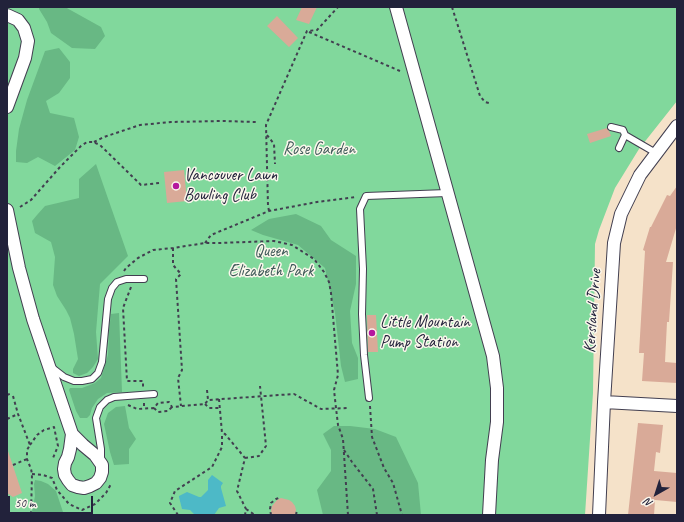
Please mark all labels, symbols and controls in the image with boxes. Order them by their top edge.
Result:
park label: Rose Garden [283,140,355,160]
place label: Vancouver Lawn Bowling Club [184,166,277,206]
marker: Vancouver Lawn Bowling Club [171,181,181,191]
park label: Queen Elizabeth Park [229,242,313,282]
street label: Kersland Drive [580,268,606,354]
place label: Little Mountain Pump Station [380,313,470,353]
marker: Little Mountain Pump Station [367,328,377,338]
north arrow [636,474,676,514]
scale bar [10,488,95,514]
text: 50 m [15,495,35,511]
text: N [641,496,656,511]

